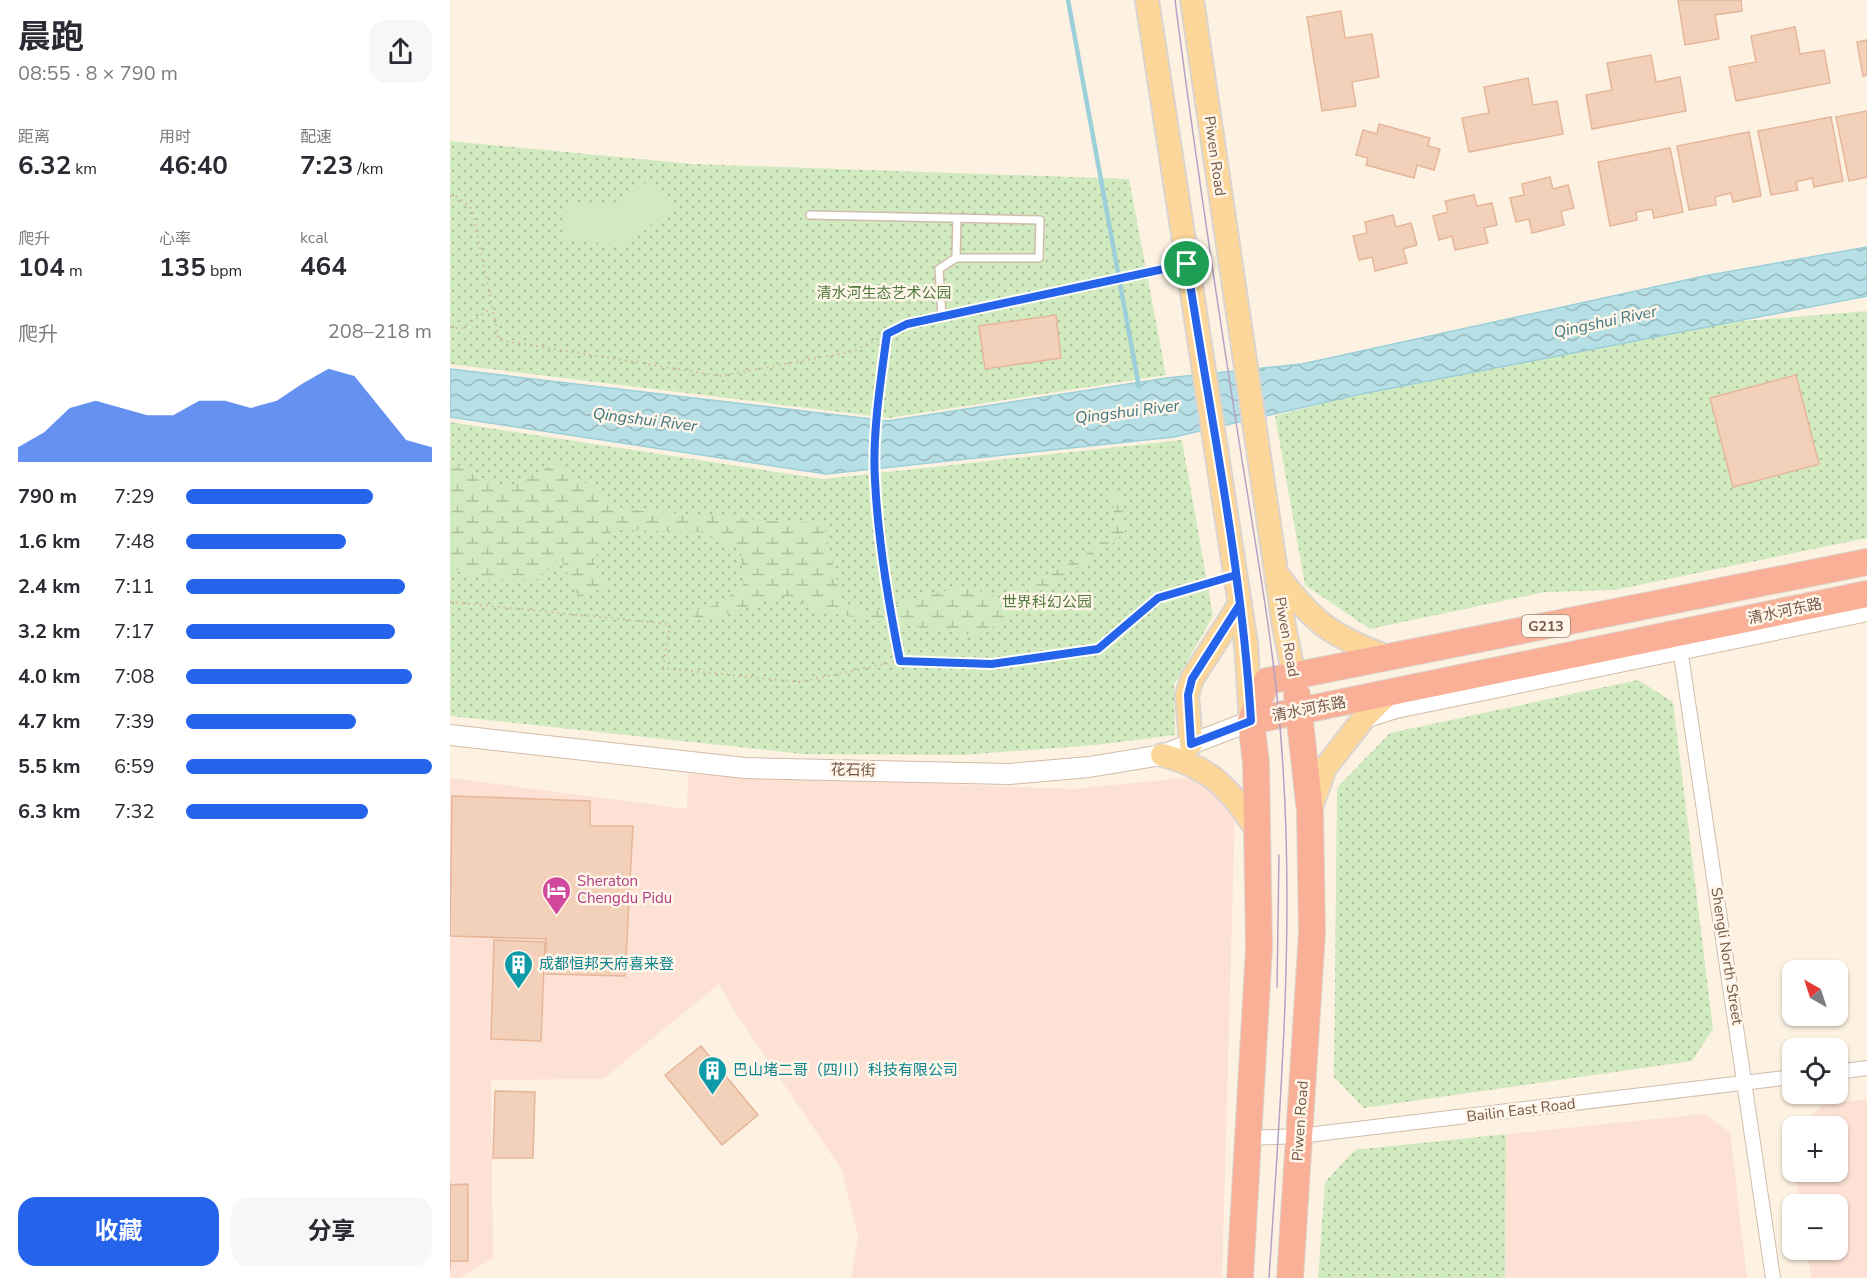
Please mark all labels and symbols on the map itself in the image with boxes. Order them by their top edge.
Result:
street label: Piwen Road [1199,115,1231,197]
pin [1161,238,1212,289]
park label: 清水河生态艺术公园 [816,283,952,303]
water label: Qingshui River [1552,300,1660,344]
water label: Qingshui River [1074,395,1182,429]
water label: Qingshui River [592,403,699,437]
park label: 世界科幻公园 [1002,592,1092,612]
street label: 清水河东路 [1746,593,1824,629]
street label: Piwen Road [1270,596,1304,678]
road number: G213 [1522,615,1570,637]
street label: 清水河东路 [1270,692,1348,726]
street label: 花石街 [830,760,876,780]
place label: Sheraton Chengdu Pidu [577,871,672,908]
hotel icon: Sheraton Chengdu Pidu [540,874,572,916]
street label: Shengli North Street [1706,886,1748,1027]
building icon: 成都恒邦天府喜来登 [502,948,534,990]
place label: 成都恒邦天府喜来登 [539,954,674,974]
north arrow [1782,960,1848,1026]
building icon: 巴山堵二哥（四川）科技有限公司 [696,1054,728,1096]
place label: 巴山堵二哥（四川）科技有限公司 [733,1060,958,1080]
street label: Piwen Road [1287,1080,1313,1162]
street label: Bailin East Road [1465,1093,1577,1127]

